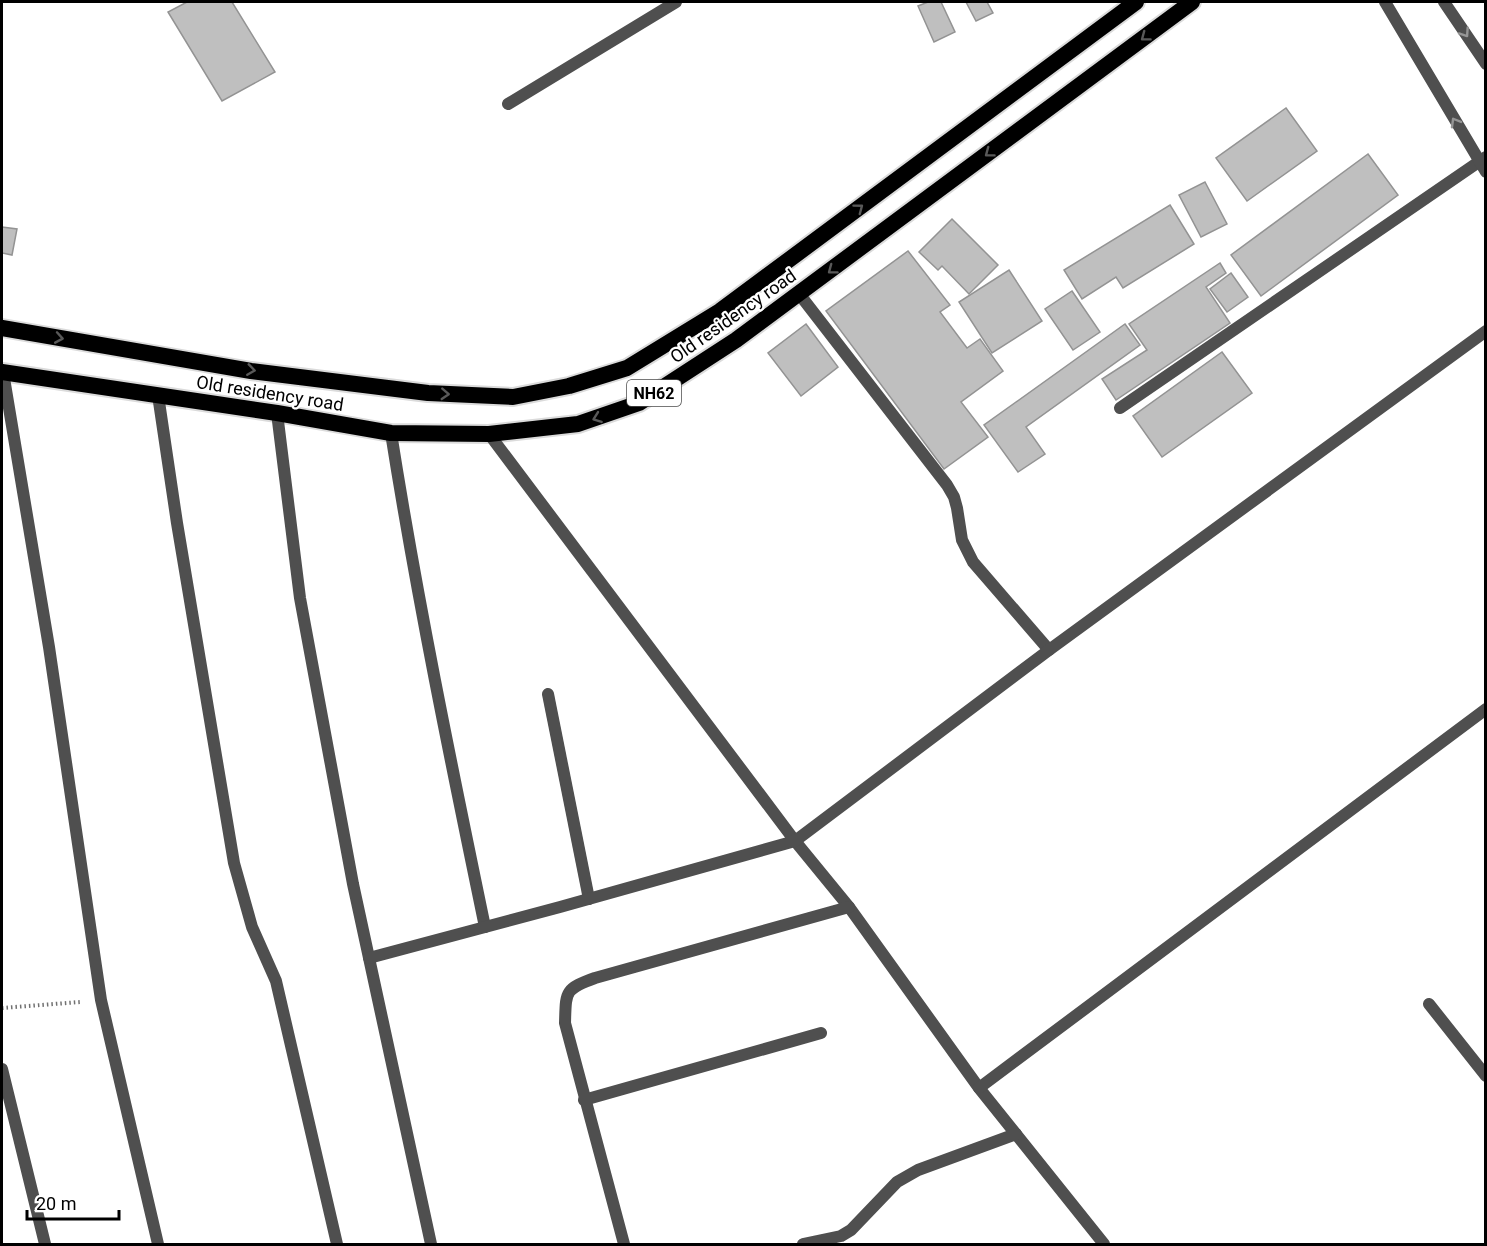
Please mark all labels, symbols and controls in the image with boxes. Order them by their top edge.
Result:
one-way arrow [1458,26,1469,37]
one-way arrow [1140,29,1151,40]
one-way arrow [1451,118,1462,129]
one-way arrow [984,146,995,157]
one-way arrow [852,204,863,215]
one-way arrow [828,263,839,274]
street label: Old residency road [666,265,800,367]
one-way arrow [54,331,64,344]
one-way arrow [247,364,256,376]
street label: Old residency road [195,371,345,415]
road number: NH62 [627,380,681,406]
one-way arrow [441,388,450,401]
one-way arrow [592,410,603,423]
scale bar [27,1183,118,1221]
text: 20 m [36,1193,76,1214]

